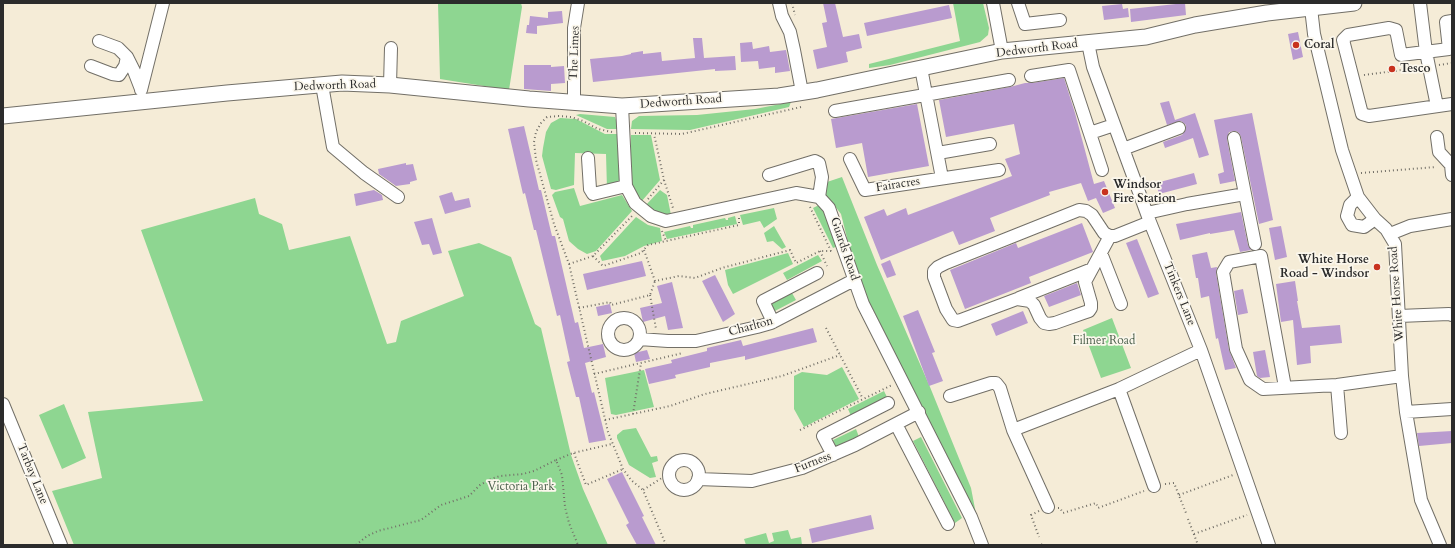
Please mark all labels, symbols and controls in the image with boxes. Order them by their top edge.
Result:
street label: The Limes [567,26,583,80]
street label: Dedworth Road [995,37,1079,61]
place label: Coral [1304,38,1334,52]
marker: Coral [1291,40,1301,50]
place label: Tesco [1400,62,1430,76]
marker: Tesco [1387,64,1397,74]
street label: Dedworth Road [294,77,376,95]
street label: Dedworth Road [640,92,722,112]
street label: Fairacres [875,174,921,196]
place label: Windsor Fire Station [1113,178,1176,206]
marker: Windsor Fire Station [1100,187,1110,197]
street label: Guards Road [827,216,861,282]
street label: White Horse Road [1386,246,1408,342]
place label: White Horse Road - Windsor [1280,253,1369,281]
street label: Tinkers Lane [1160,260,1198,328]
marker: White Horse Road - Windsor [1372,262,1382,272]
street label: Charlton [727,314,775,340]
park label: Filmer Road [1073,334,1135,348]
street label: Tarbay Lane [13,442,51,506]
street label: Furness [793,449,833,477]
park label: Victoria Park [487,480,555,494]

